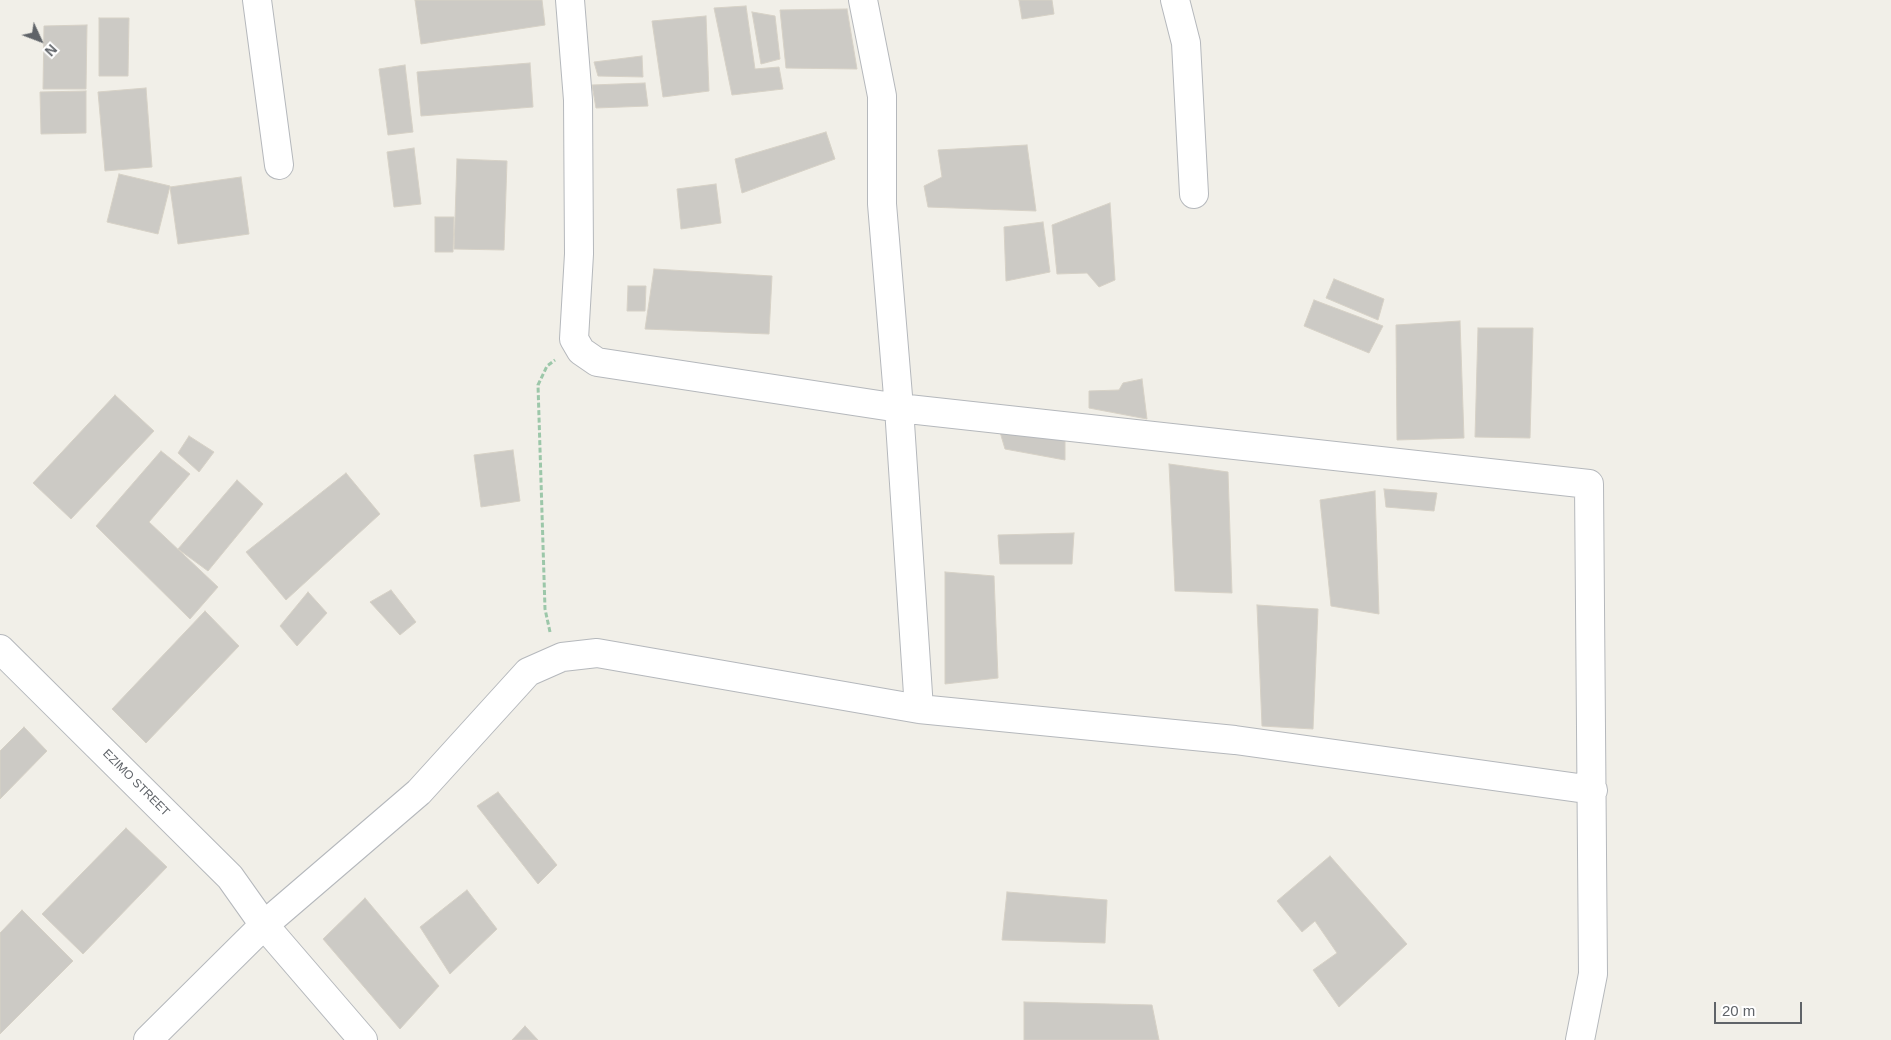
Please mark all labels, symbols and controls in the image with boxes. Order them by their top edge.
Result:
north arrow [15,15,65,65]
text: N [42,41,60,59]
street label: EZIMO STREET [100,747,172,819]
scale bar [1716,992,1804,1024]
text: 20 m [1722,1002,1755,1019]

